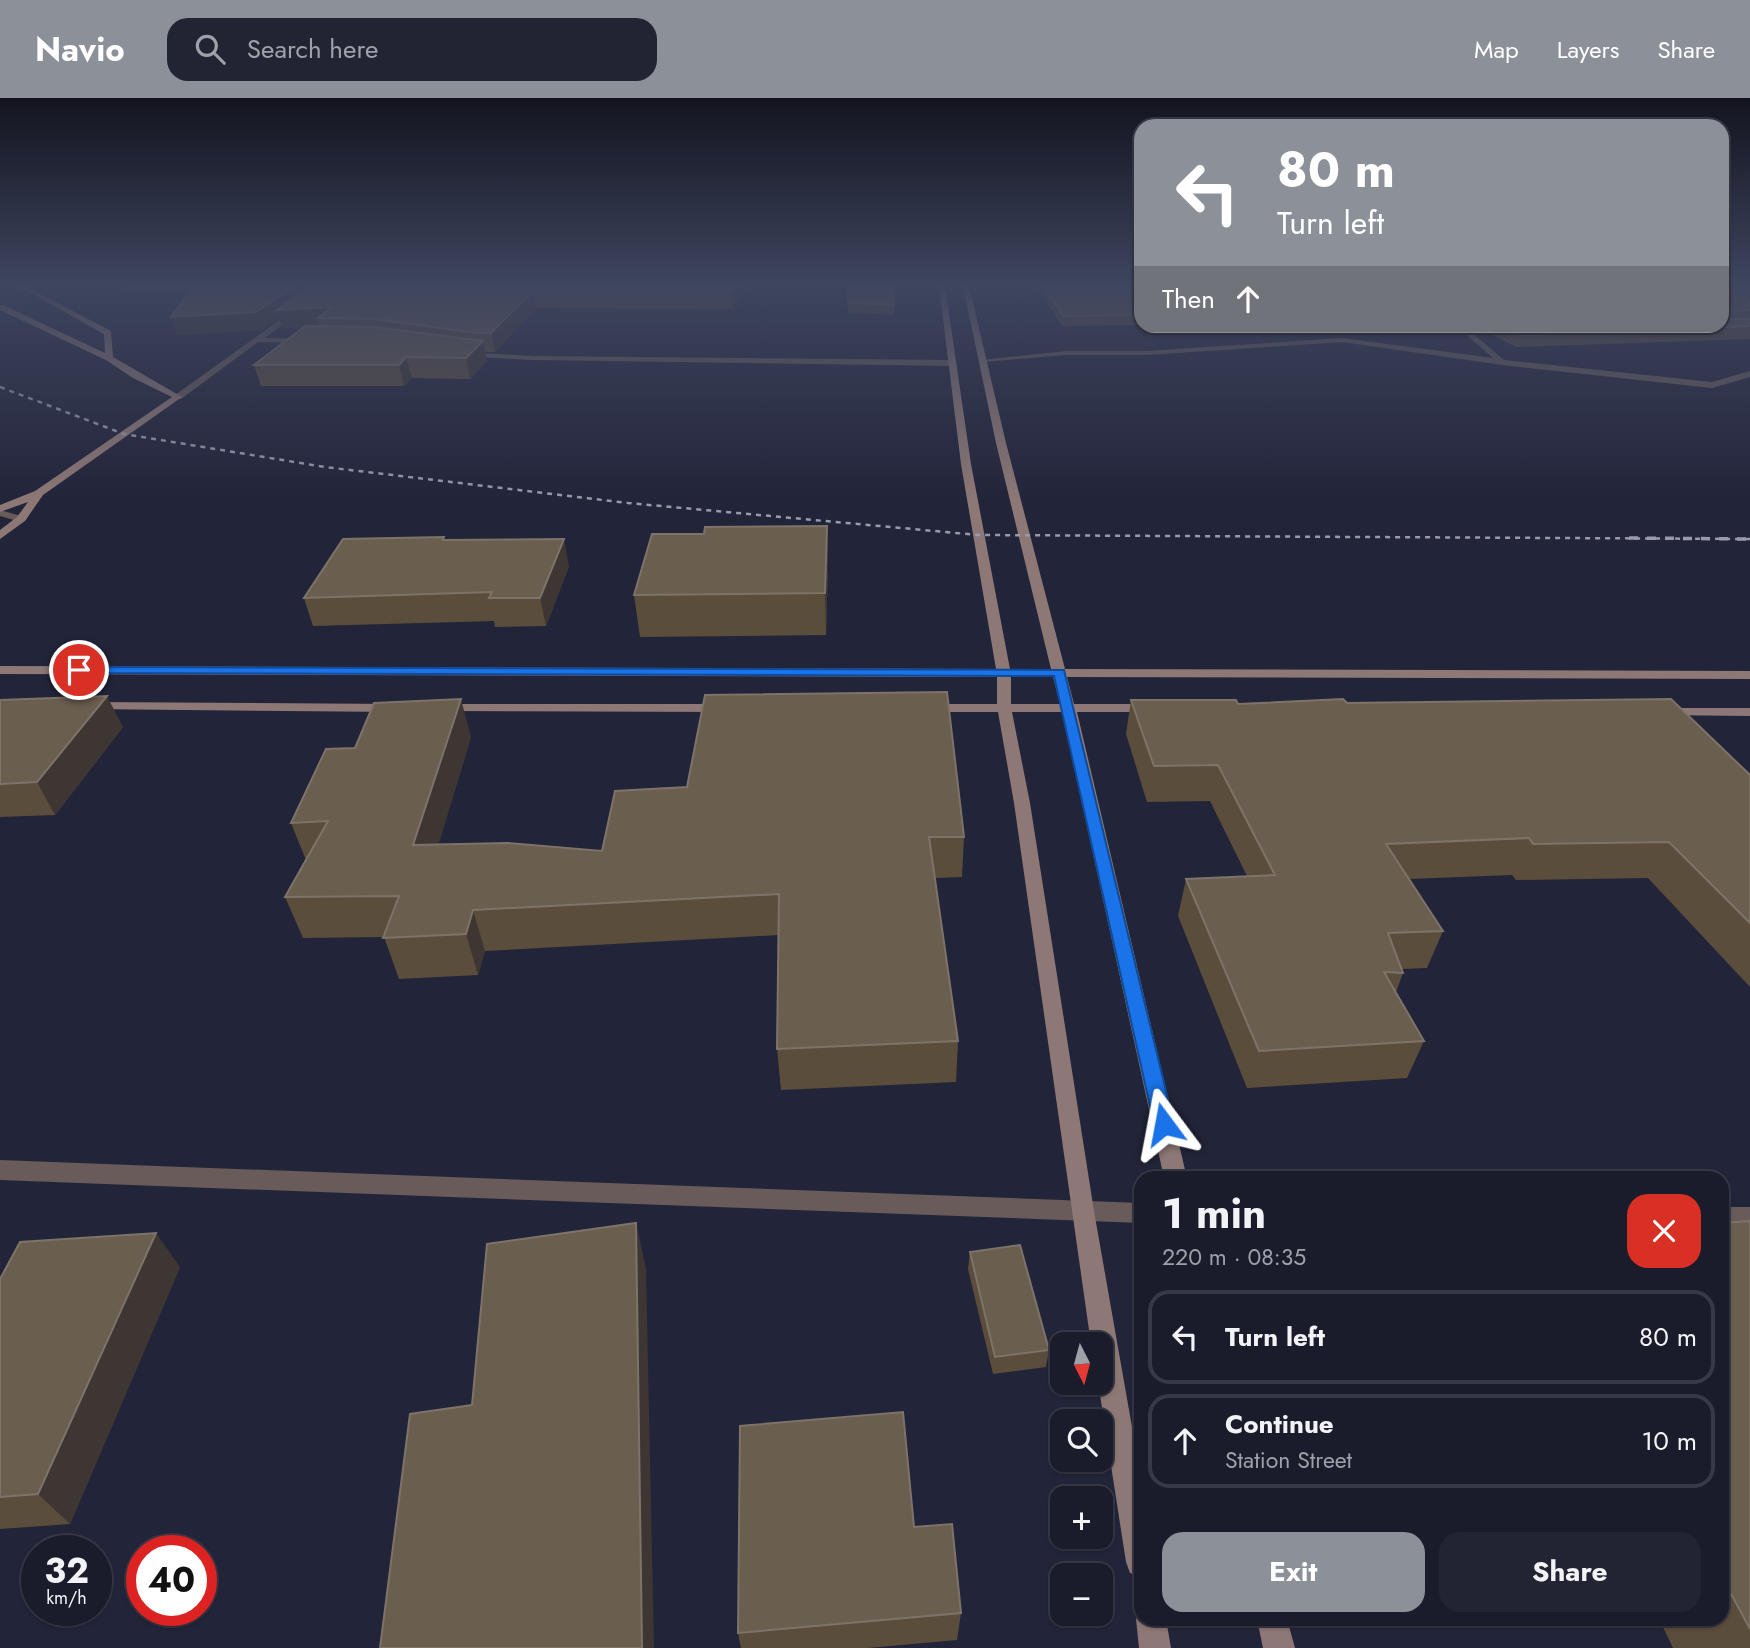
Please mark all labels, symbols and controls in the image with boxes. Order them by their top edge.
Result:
search box [167,18,657,81]
text: Navio [35,26,125,73]
icon: search [191,30,229,68]
text: Search here [247,30,378,68]
text: Map [1474,32,1519,67]
text: Layers [1557,32,1619,67]
text: Share [1657,32,1715,67]
text: 80 m [1277,135,1395,205]
icon: left [1162,147,1253,238]
text: Turn left [1277,200,1384,246]
text: Then [1162,280,1215,318]
icon: ahead [1229,280,1267,318]
pin [49,640,109,700]
icon: arrive [60,651,98,689]
position arrow [1127,1087,1201,1161]
text: 1 min [1162,1183,1266,1244]
button: close [1627,1194,1701,1268]
text: 220 m · 08:35 [1162,1240,1306,1274]
icon: left [1166,1318,1204,1356]
text: Turn left [1225,1318,1325,1356]
text: 80 m [1639,1318,1697,1356]
north arrow [1050,1332,1113,1395]
map controls [1050,1332,1113,1626]
text: Continue [1225,1405,1334,1443]
button: search [1050,1409,1113,1472]
icon: ahead [1166,1422,1204,1460]
text: 10 m [1642,1422,1697,1460]
text: Station Street [1225,1443,1352,1477]
button: + [1050,1486,1113,1549]
button: Exit [1162,1532,1425,1612]
button: Share [1439,1532,1701,1612]
speed limit sign: 40 [126,1535,217,1626]
text: 32 [44,1546,89,1596]
button: − [1050,1563,1113,1626]
text: km/h [46,1585,87,1611]

